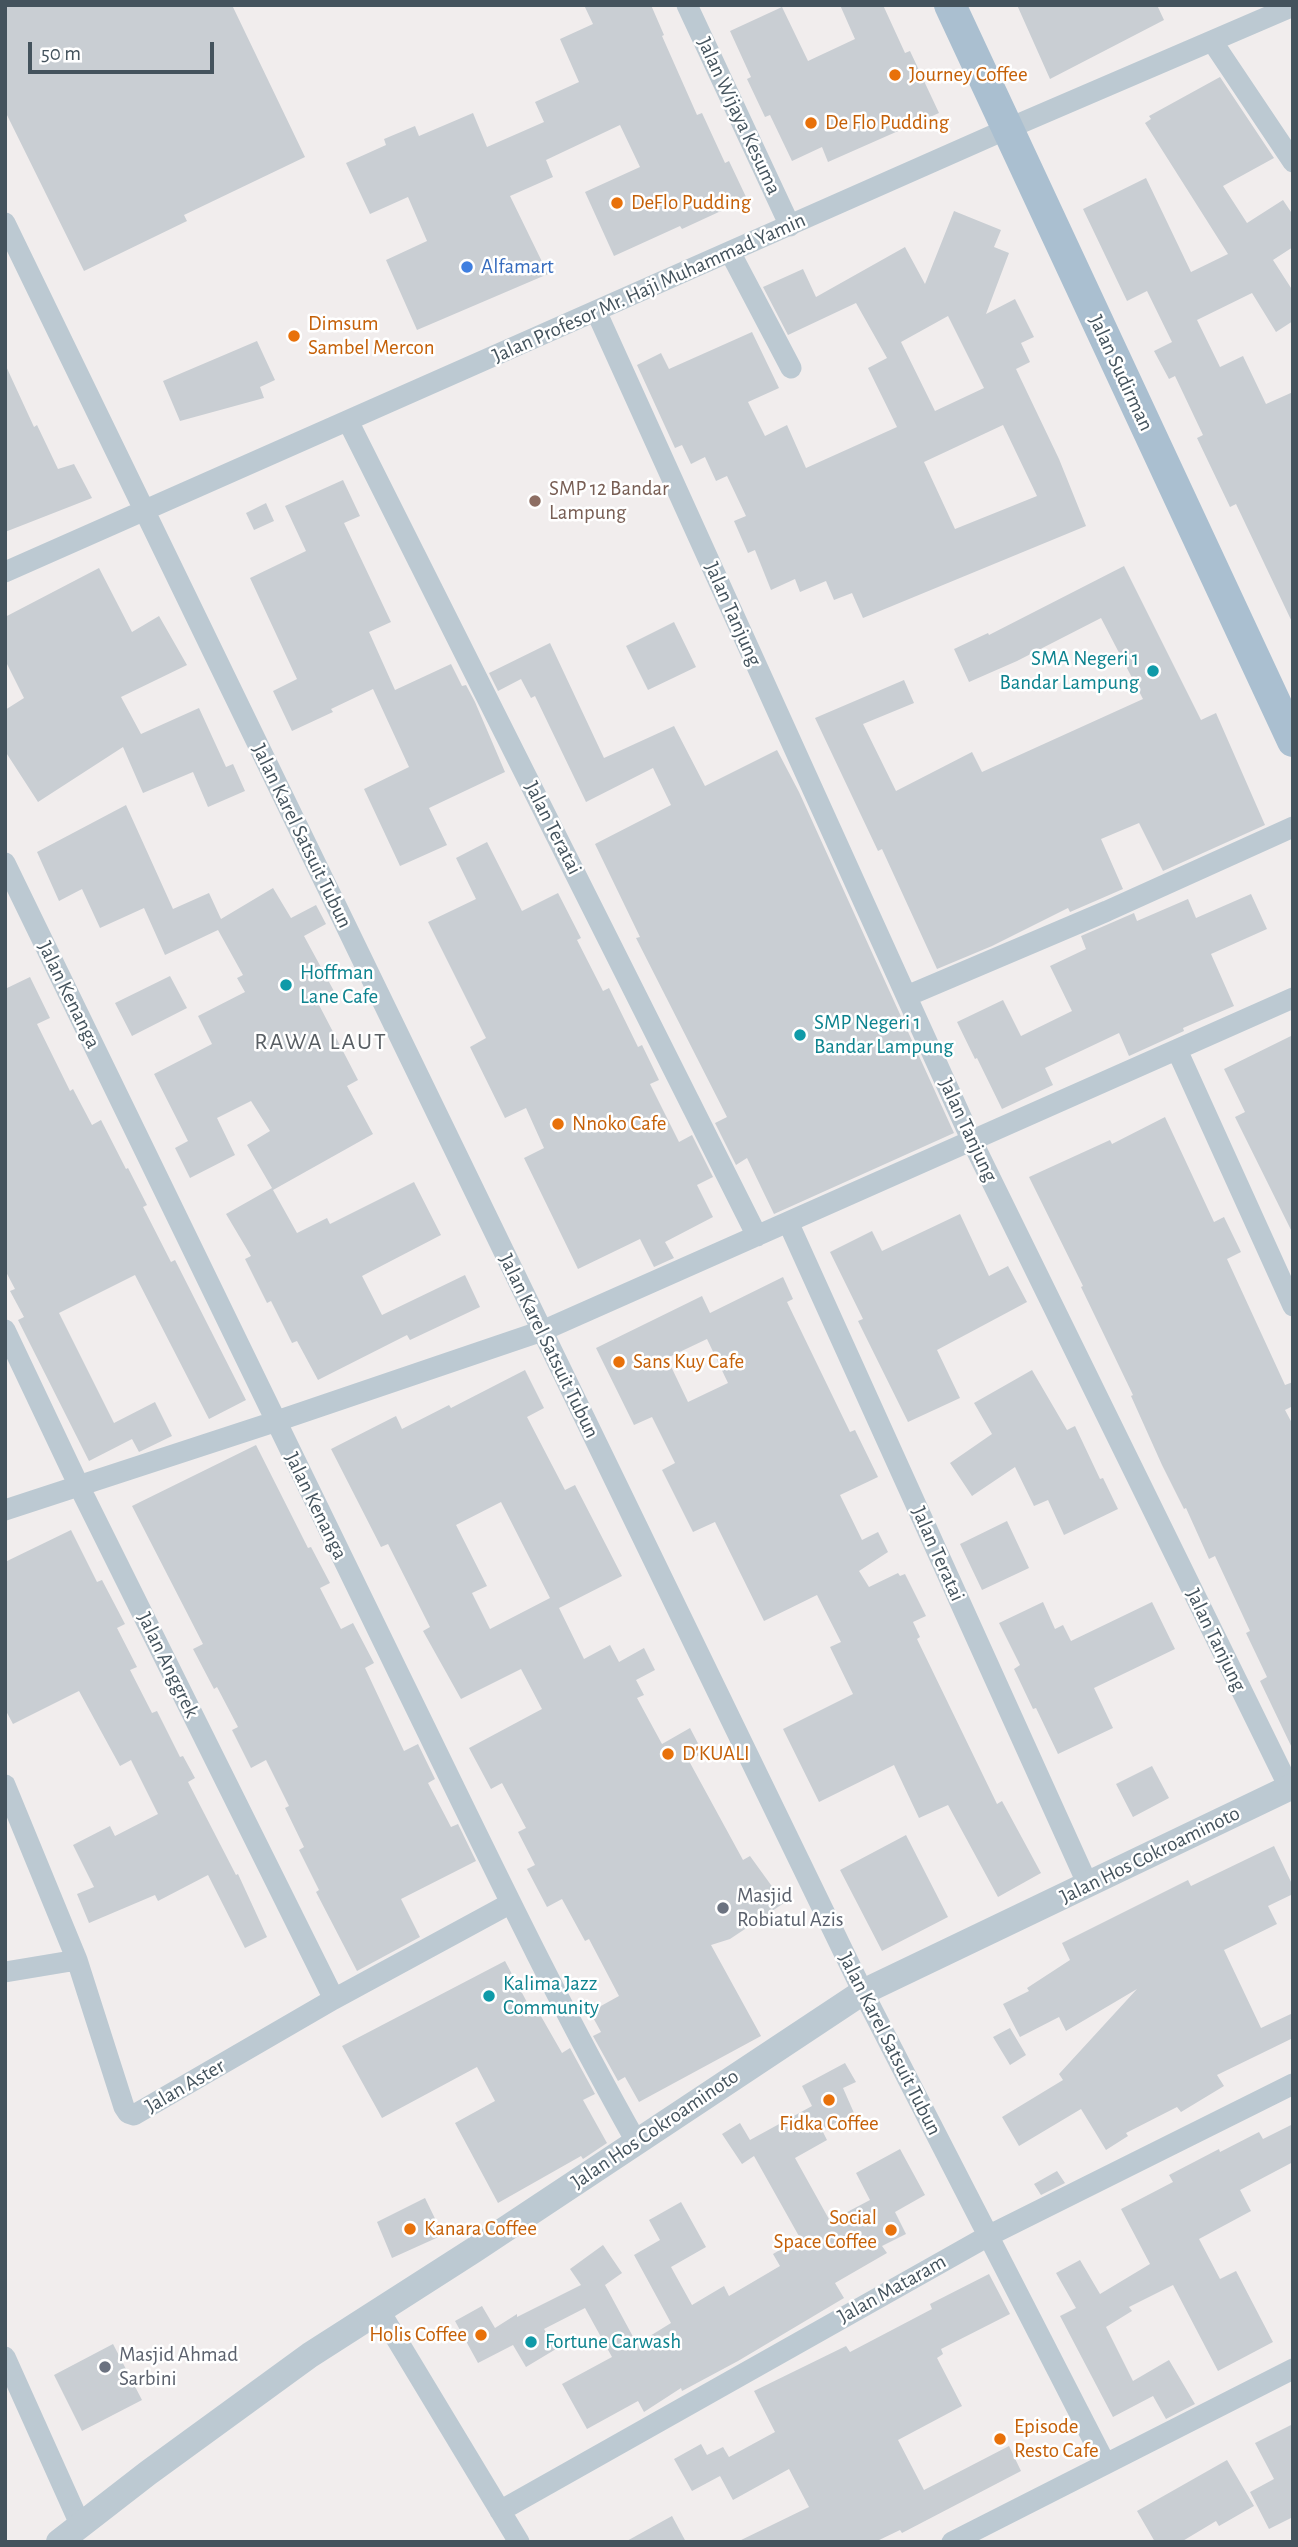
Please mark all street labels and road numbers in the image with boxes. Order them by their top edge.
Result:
street label: Jalan Wijaya Kesuma [691,33,787,199]
street label: Jalan Profesor Mr. Haji Muhammad Yamin [489,207,809,369]
street label: Jalan Sudirman [1083,311,1159,435]
street label: Jalan Tanjung [699,558,767,670]
street label: Jalan Karel Satsuit Tubun [246,740,358,932]
street label: Jalan Teratai [519,777,587,879]
street label: Jalan Kenanga [32,937,106,1053]
street label: Jalan Tanjung [933,1074,1003,1186]
street label: Jalan Karel Satsuit Tubun [493,1250,605,1442]
street label: Jalan Kenanga [279,1448,353,1564]
street label: Jalan Teratai [906,1503,970,1605]
street label: Jalan Tanjung [1180,1585,1252,1695]
street label: Jalan Anggrek [132,1608,204,1722]
street label: Jalan Hos Cokroaminoto [1056,1801,1244,1909]
street label: Jalan Karel Satsuit Tubun [833,1948,947,2140]
street label: Jalan Aster [141,2053,229,2119]
street label: Jalan Hos Cokroaminoto [566,2063,744,2195]
street label: Jalan Mataram [833,2249,951,2329]

